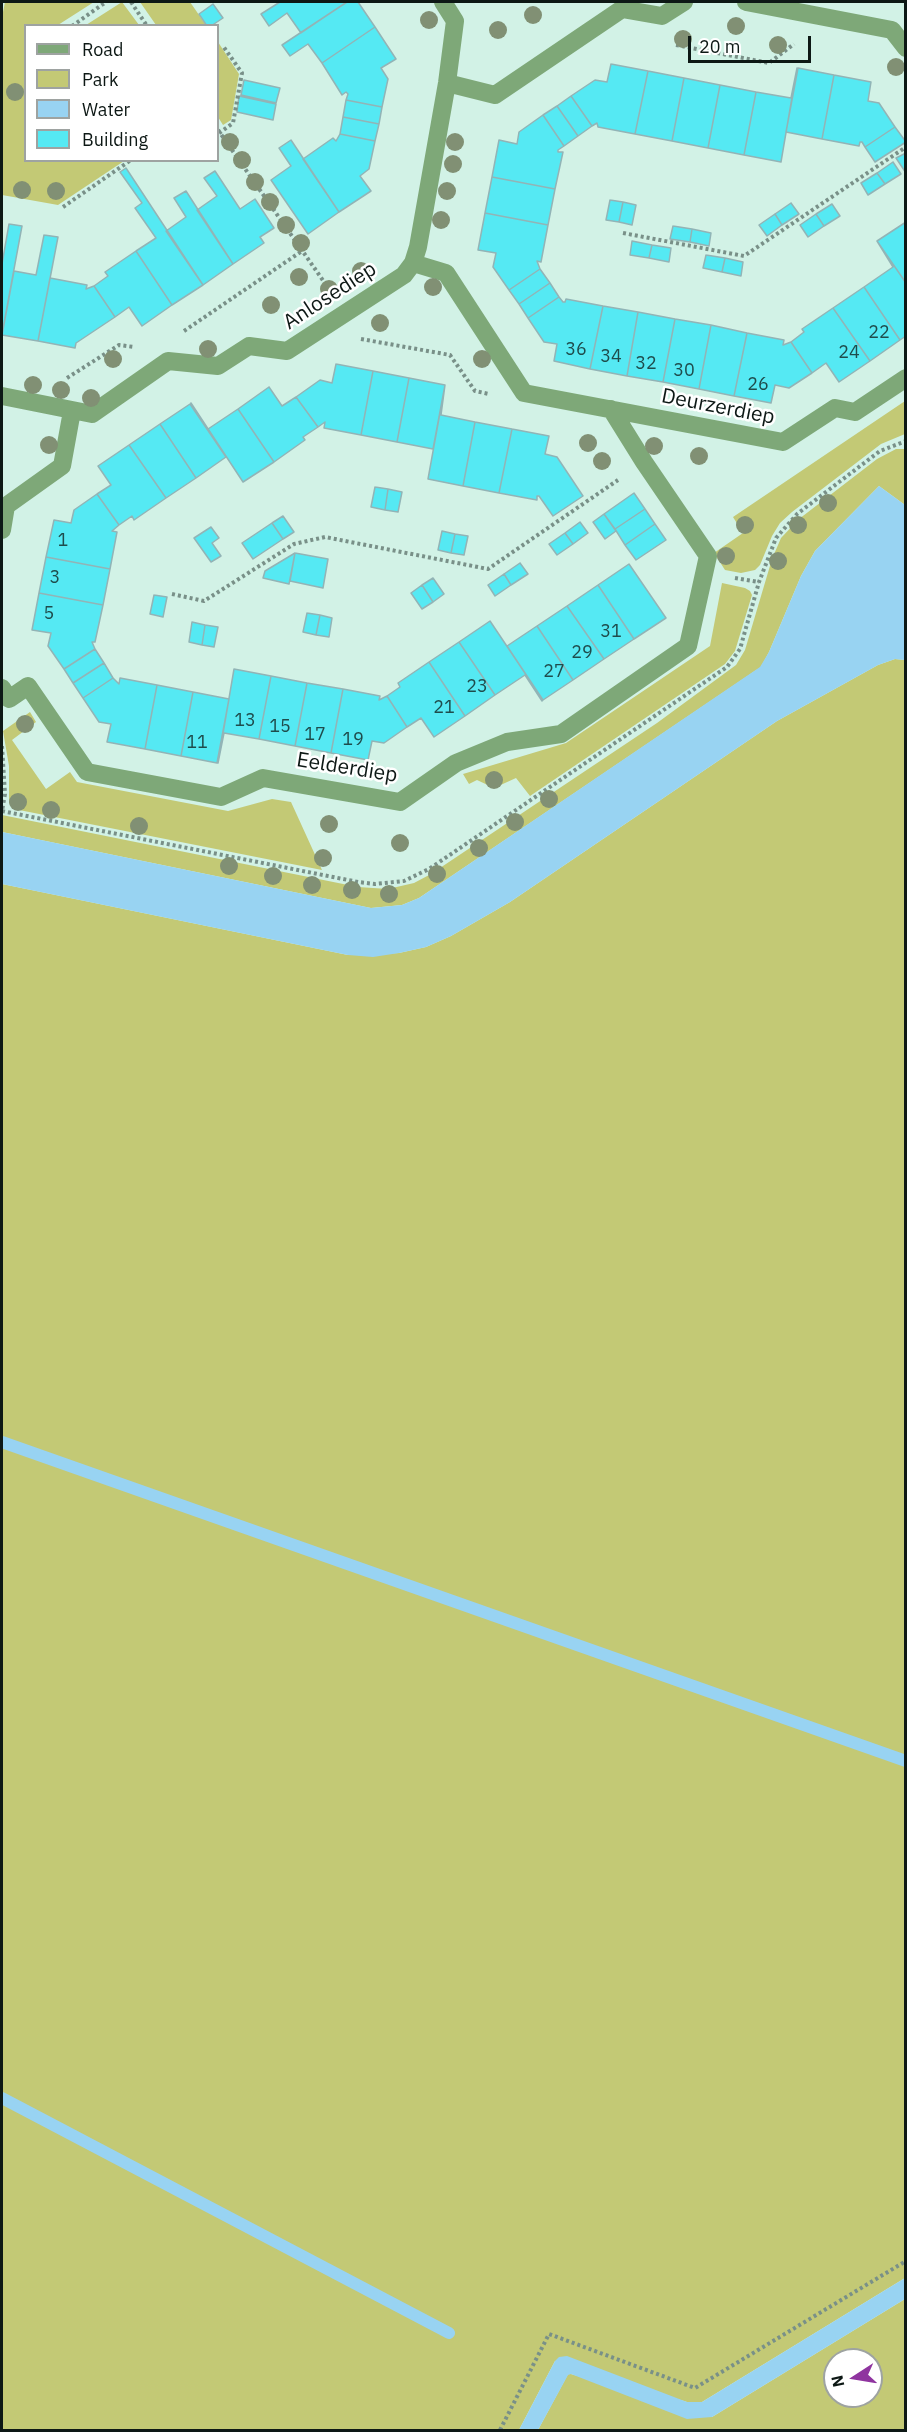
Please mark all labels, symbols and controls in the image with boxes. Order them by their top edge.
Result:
legend [24,24,219,162]
scale bar [691,24,814,62]
text: 20 m [699,35,741,58]
text: Road [82,38,123,61]
text: Park [82,68,118,91]
text: Water [82,98,130,121]
text: Building [82,128,148,151]
street label: Anlosediep [279,257,381,335]
house number: 22 [868,322,890,344]
house number: 36 [565,339,587,361]
house number: 24 [838,342,860,364]
house number: 34 [600,346,622,368]
house number: 32 [635,353,657,375]
house number: 30 [673,360,695,382]
house number: 26 [747,374,769,396]
street label: Deurzerdiep [659,384,777,430]
house number: 1 [58,530,68,552]
house number: 3 [50,567,60,589]
house number: 5 [44,603,54,625]
house number: 31 [600,621,622,643]
house number: 29 [571,642,593,664]
house number: 27 [543,661,565,683]
house number: 23 [466,676,488,698]
house number: 21 [433,697,455,719]
house number: 13 [234,710,256,732]
house number: 15 [269,716,291,738]
house number: 17 [304,724,326,746]
house number: 19 [342,729,364,751]
house number: 11 [186,732,208,754]
street label: Eelderdiep [295,748,399,788]
north arrow [823,2348,883,2408]
text: N [826,2374,848,2389]

